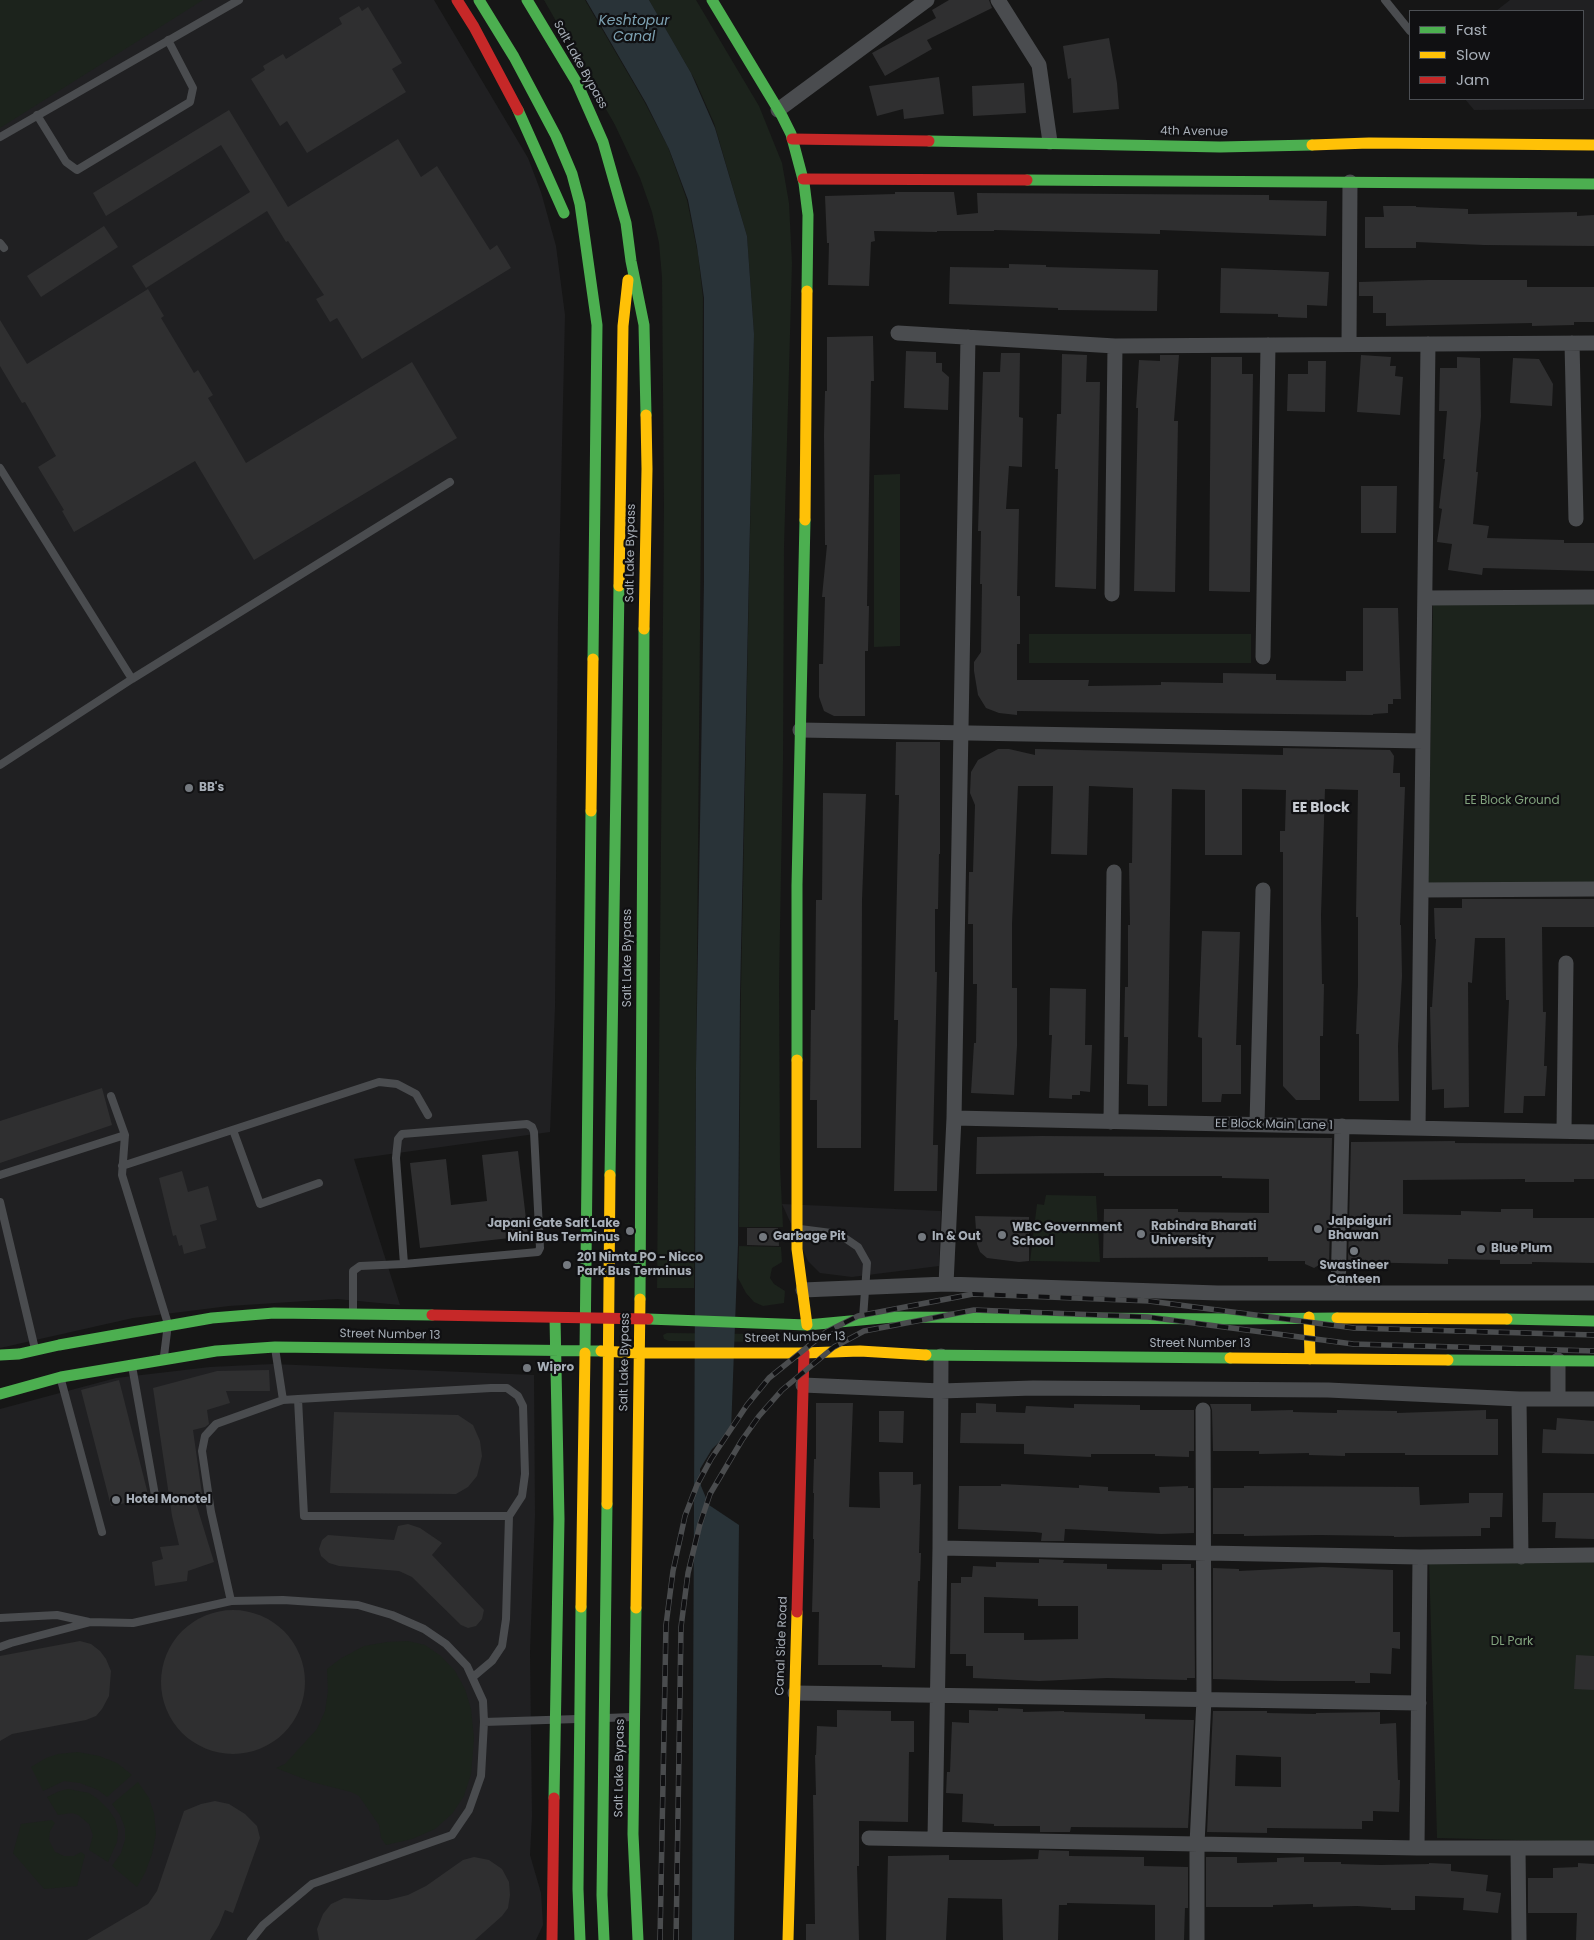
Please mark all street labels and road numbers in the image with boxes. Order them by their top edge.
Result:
street label: Salt Lake Bypass [550,18,610,112]
street label: 4th Avenue [1160,124,1228,140]
street label: Salt Lake Bypass [623,504,639,602]
street label: Salt Lake Bypass [621,909,635,1007]
street label: EE Block Main Lane 1 [1215,1117,1333,1133]
street label: Salt Lake Bypass [617,1313,633,1411]
street label: Street Number 13 [339,1327,441,1343]
street label: Street Number 13 [744,1330,846,1346]
street label: Street Number 13 [1150,1337,1250,1351]
street label: Canal Side Road [773,1596,791,1696]
street label: Salt Lake Bypass [612,1719,628,1817]

